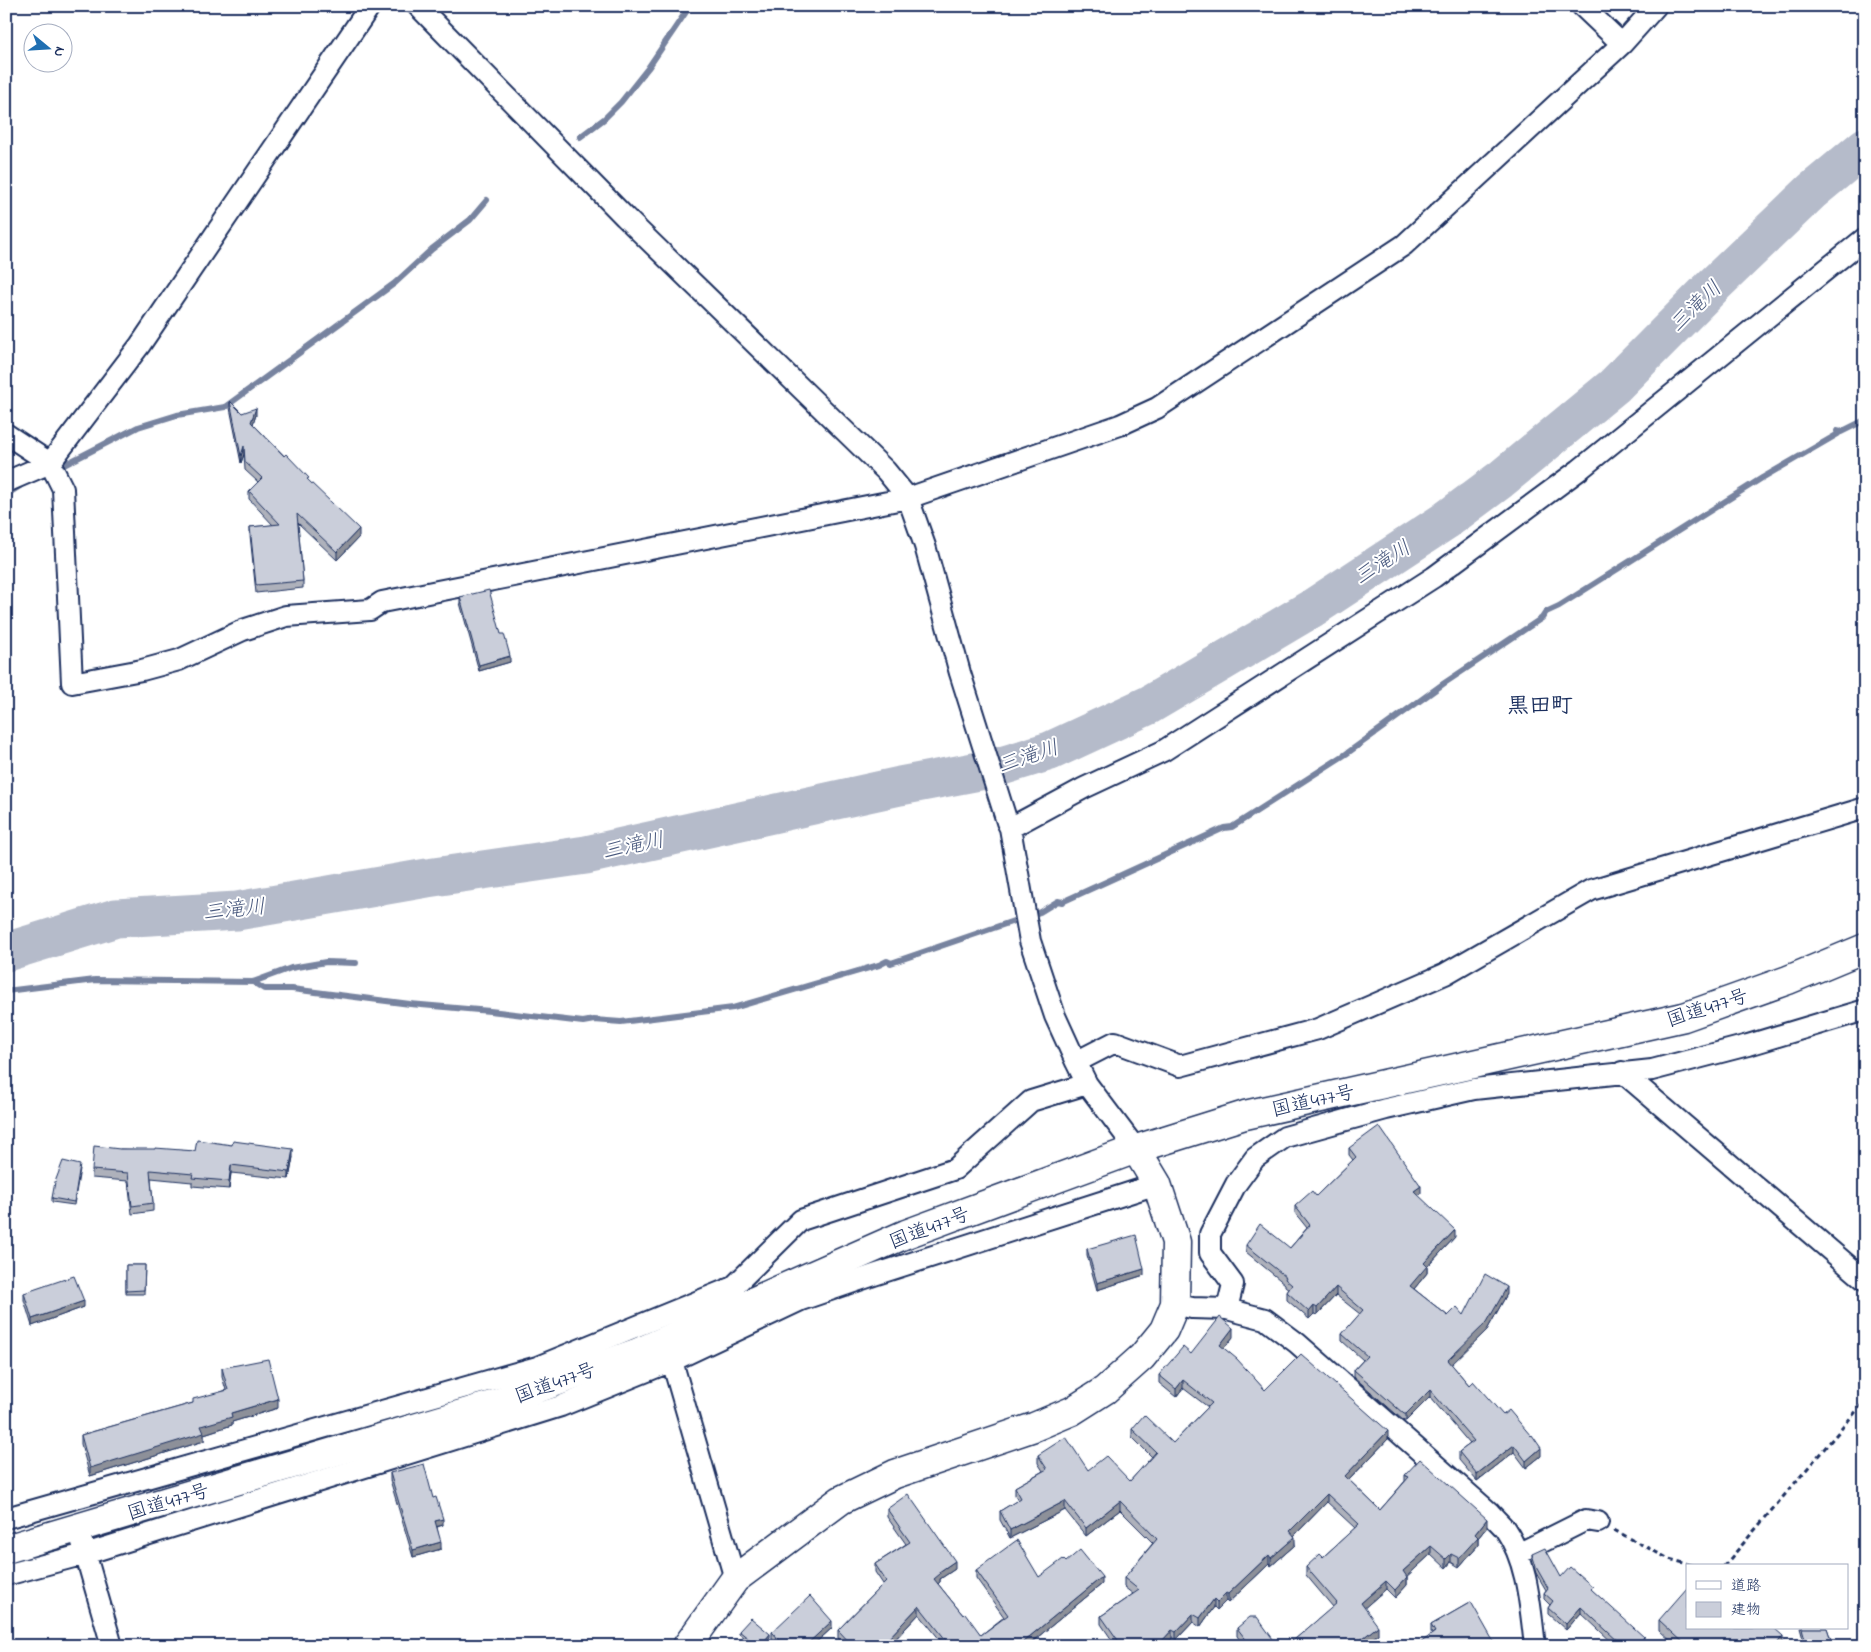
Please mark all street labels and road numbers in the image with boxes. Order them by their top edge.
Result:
street label: 国道477号 [1663,982,1753,1036]
street label: 国道477号 [1269,1079,1358,1126]
street label: 国道477号 [885,1201,975,1258]
street label: 国道477号 [511,1356,601,1412]
street label: 国道477号 [124,1477,213,1530]

